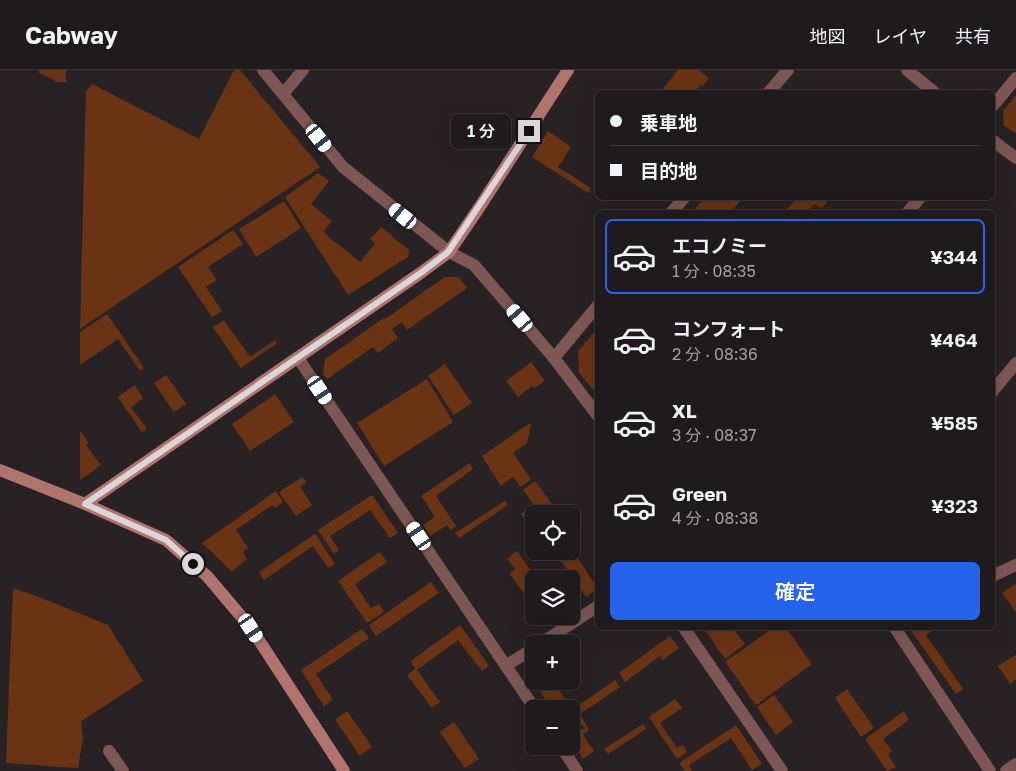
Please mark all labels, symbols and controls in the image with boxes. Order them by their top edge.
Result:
text: Cabway [25,20,118,49]
text: 地図 [810,25,846,47]
text: レイヤ [874,25,927,47]
text: 共有 [955,25,991,47]
text: 乗車地 [640,111,697,134]
callout: 1 分 [452,114,512,148]
route end [518,120,540,142]
text: 1 分 [467,121,495,141]
car [303,122,334,154]
text: 目的地 [640,159,697,182]
car [386,201,419,231]
icon: car [612,234,657,279]
text: エコノミー [672,234,767,257]
text: ¥344 [930,245,978,268]
text: 1 分 · 08:35 [672,261,756,281]
car [504,302,535,334]
icon: car [612,317,657,362]
text: コンフォート [672,317,785,340]
text: ¥464 [930,328,978,351]
text: 2 分 · 08:36 [672,344,758,364]
car [305,373,334,407]
text: XL [672,399,697,422]
icon: car [612,400,657,445]
text: ¥585 [931,411,978,434]
text: 3 分 · 08:37 [672,425,756,445]
text: Green [672,482,727,505]
icon: car [612,483,657,528]
text: ¥323 [931,494,978,517]
map controls [525,505,580,755]
button: locate [525,505,580,560]
text: 4 分 · 08:38 [672,508,758,528]
car [404,519,433,553]
route start [182,553,204,575]
button: 確定 [610,562,980,620]
button: layers [525,570,580,625]
car [236,611,265,645]
button: + [525,635,580,690]
button: − [525,700,580,755]

